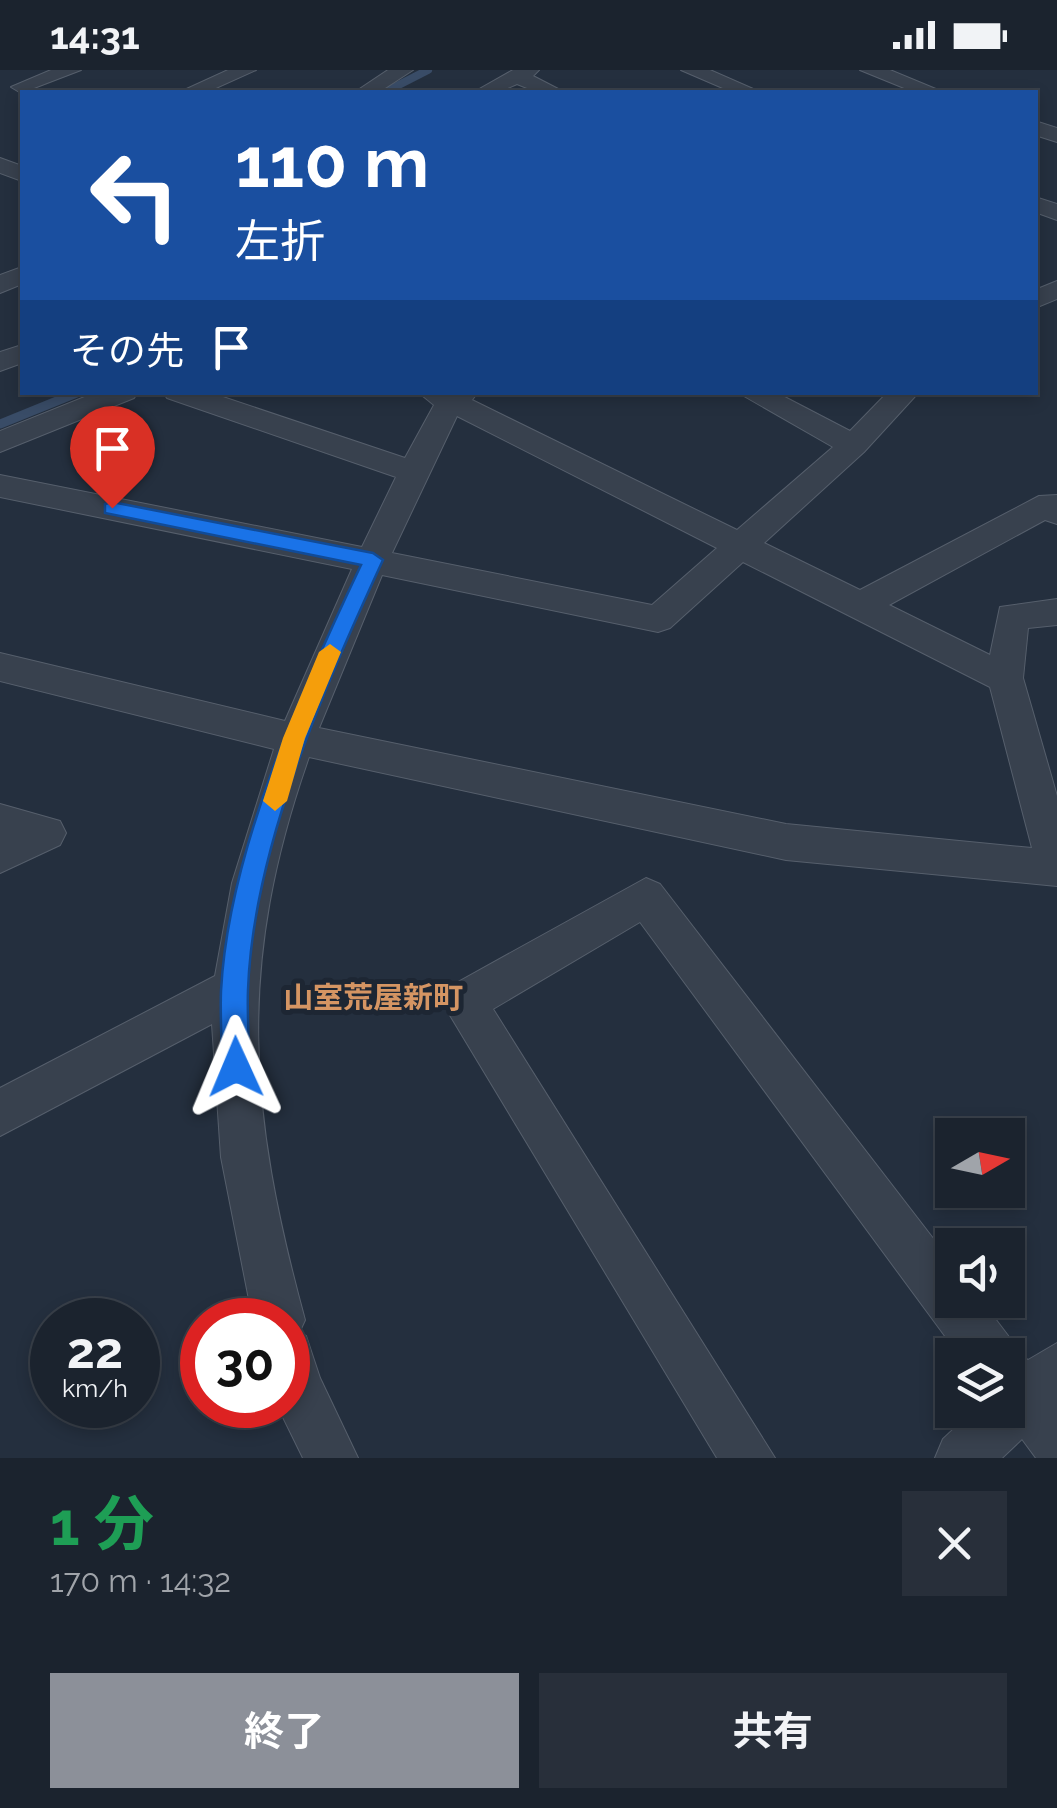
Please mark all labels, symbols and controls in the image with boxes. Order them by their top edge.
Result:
text: 14:31 [50,13,140,58]
text: 110 m [235,121,429,203]
icon: left [70,130,200,260]
text: 左折 [235,215,325,268]
icon: arrive [204,320,259,375]
text: その先 [70,328,184,373]
pin [70,406,155,509]
icon: arrive [85,421,140,476]
district label: 山室荒屋新町 [283,980,463,1015]
position arrow [184,1015,288,1119]
north arrow [935,1118,1025,1208]
map controls [935,1118,1025,1428]
button: sound [935,1228,1025,1318]
speed limit sign: 30 [180,1298,310,1428]
text: 22 [67,1321,123,1380]
button: layers [935,1338,1025,1428]
text: km/h [62,1373,128,1403]
text: 1 分 [50,1489,154,1559]
button: close [902,1491,1007,1596]
text: 170 m · 14:32 [50,1562,231,1599]
button: 終了 [50,1673,519,1788]
button: 共有 [539,1673,1007,1788]

